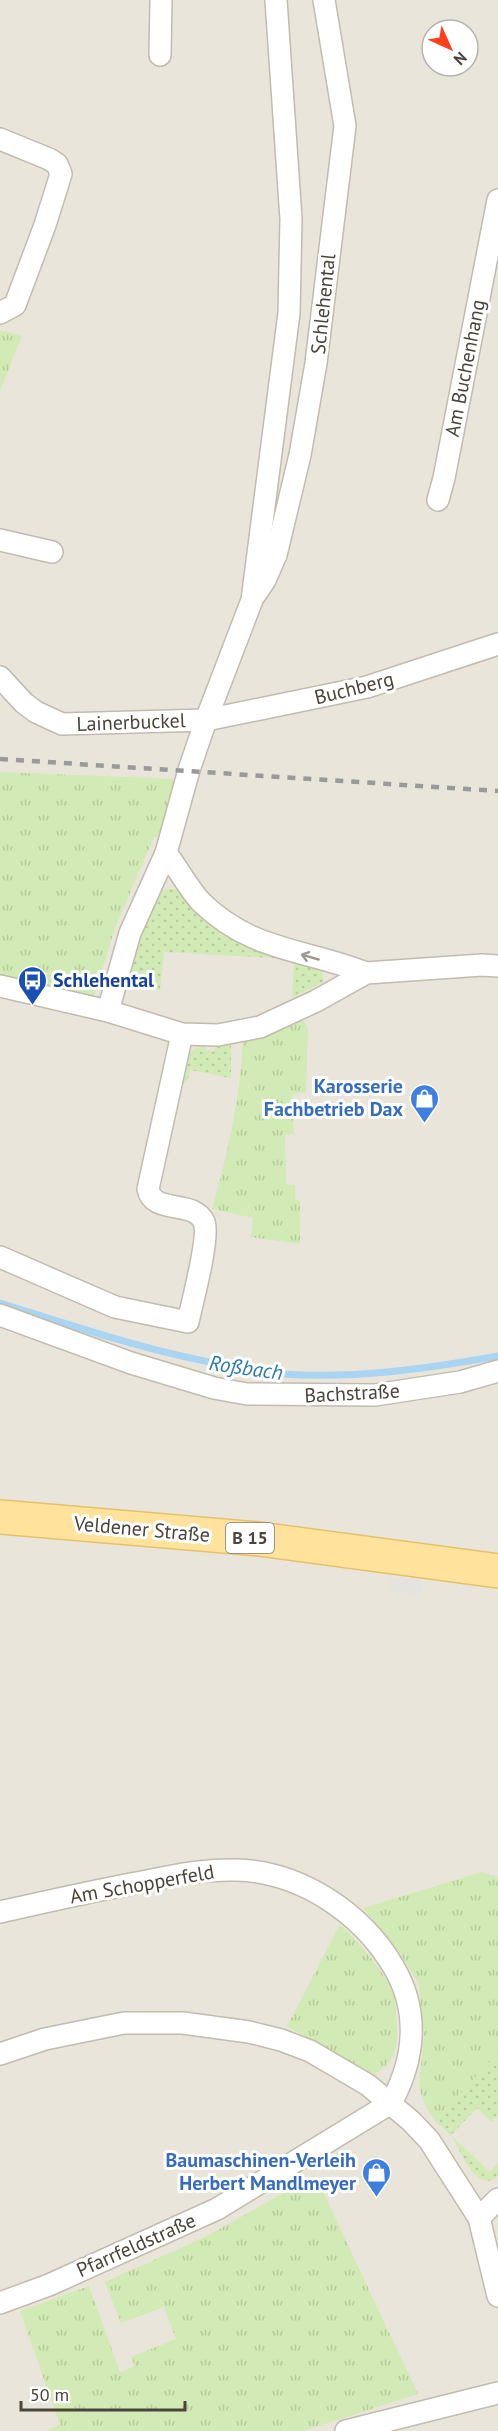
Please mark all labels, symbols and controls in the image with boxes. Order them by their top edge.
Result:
north arrow [420,18,480,78]
text: N [450,48,471,69]
street label: Schlehental [305,252,341,356]
street label: Am Buchenhang [439,297,491,439]
street label: Buchberg [312,666,396,710]
street label: Lainerbuckel [76,707,186,737]
one-way arrow [301,950,320,962]
bus stop icon: Schlehental [16,964,48,1006]
place label: Schlehental [53,967,154,993]
place label: Karosserie Fachbetrieb Dax [264,1073,403,1122]
shop icon: Karosserie Fachbetrieb Dax [408,1082,440,1124]
water label: Roßbach [207,1349,285,1386]
street label: Bachstraße [304,1378,400,1408]
street label: Veldener Straße [72,1510,211,1548]
road number: B 15 [226,1523,274,1553]
street label: Am Schopperfeld [68,1859,216,1909]
place label: Baumaschinen-Verleih Herbert Mandlmeyer [165,2147,356,2196]
shop icon: Baumaschinen-Verleih Herbert Mandlmeyer [361,2156,393,2198]
street label: Pfarrfeldstraße [72,2207,200,2283]
scale bar [21,2374,184,2412]
text: 50 m [30,2383,69,2406]

